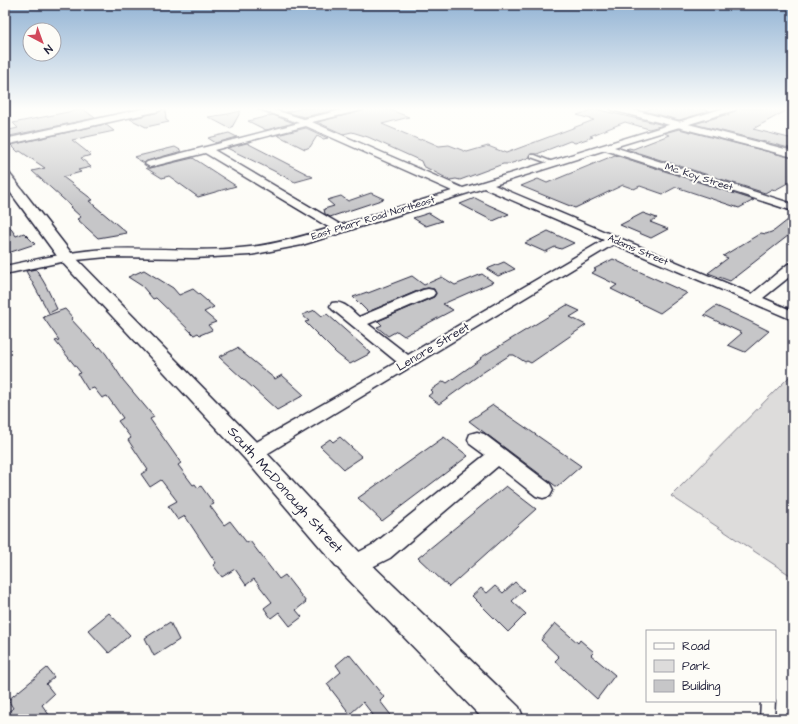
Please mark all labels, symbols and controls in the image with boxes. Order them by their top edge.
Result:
north arrow [22,22,62,62]
text: N [41,41,56,57]
street label: Mc Koy Street [663,159,735,196]
street label: East Pharr Road Northeast [310,193,436,243]
street label: Adams Street [606,231,670,269]
street label: Lenore Street [393,318,473,376]
street label: South McDonough Street [223,422,348,558]
legend [646,630,776,702]
text: Road [682,638,710,655]
text: Park [682,658,710,675]
text: Building [682,678,720,696]

